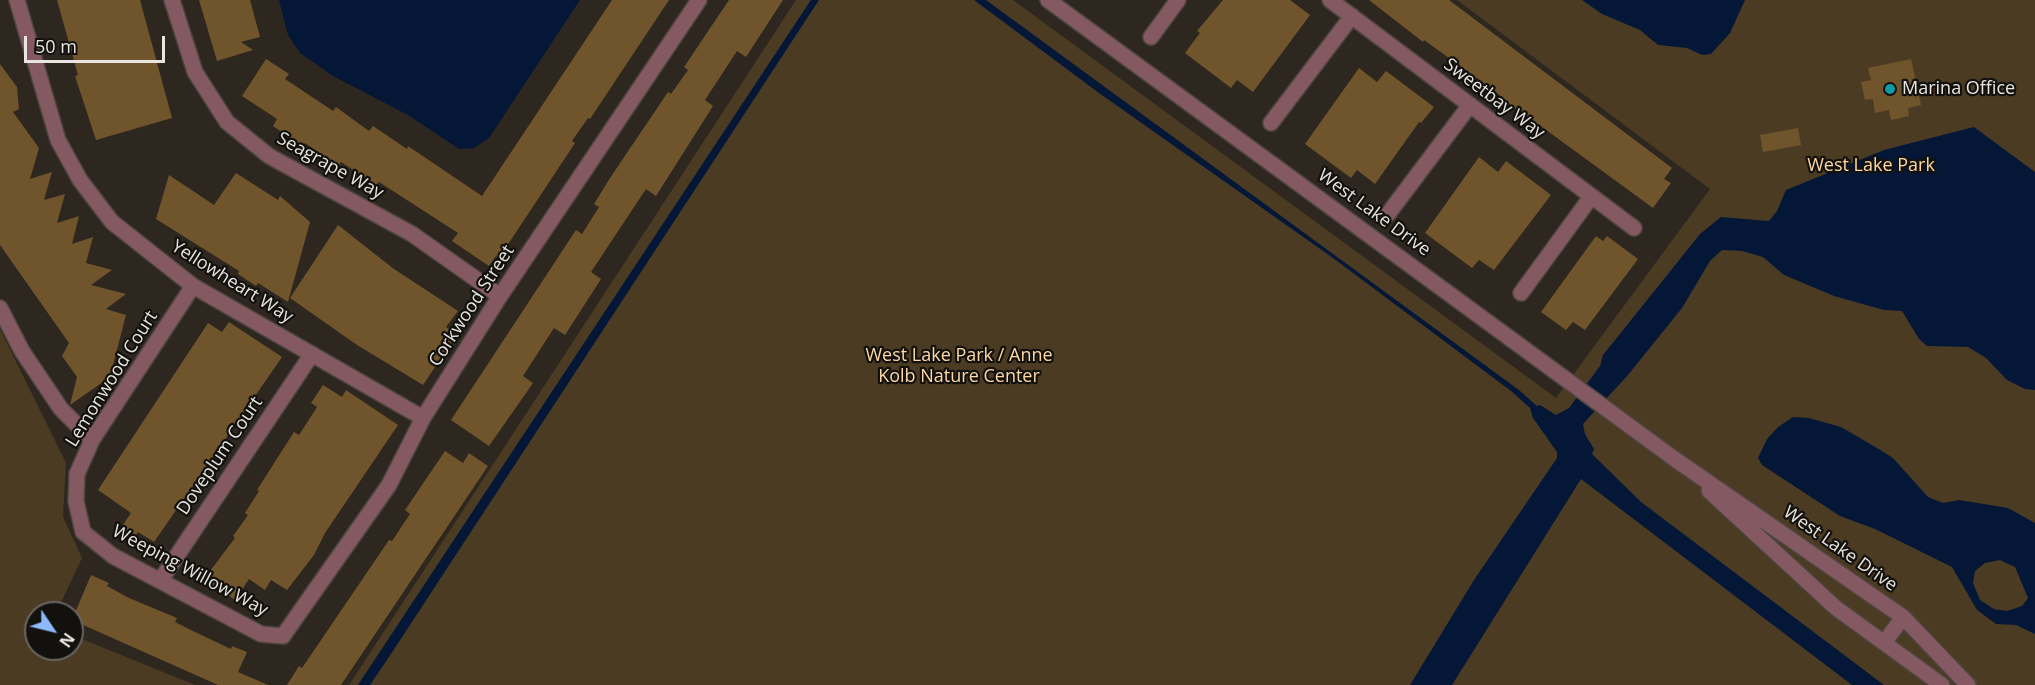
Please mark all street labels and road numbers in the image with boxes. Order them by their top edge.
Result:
street label: Sweetbay Way [1439,54,1549,144]
street label: Seagrape Way [273,128,387,204]
street label: West Lake Drive [1313,165,1435,261]
street label: Yellowheart Way [167,236,297,328]
street label: Corkwood Street [425,241,519,371]
street label: Lemonwood Court [61,307,163,451]
street label: Doveplum Court [172,393,268,519]
street label: West Lake Drive [1779,502,1901,596]
street label: Weeping Willow Way [108,521,272,621]

